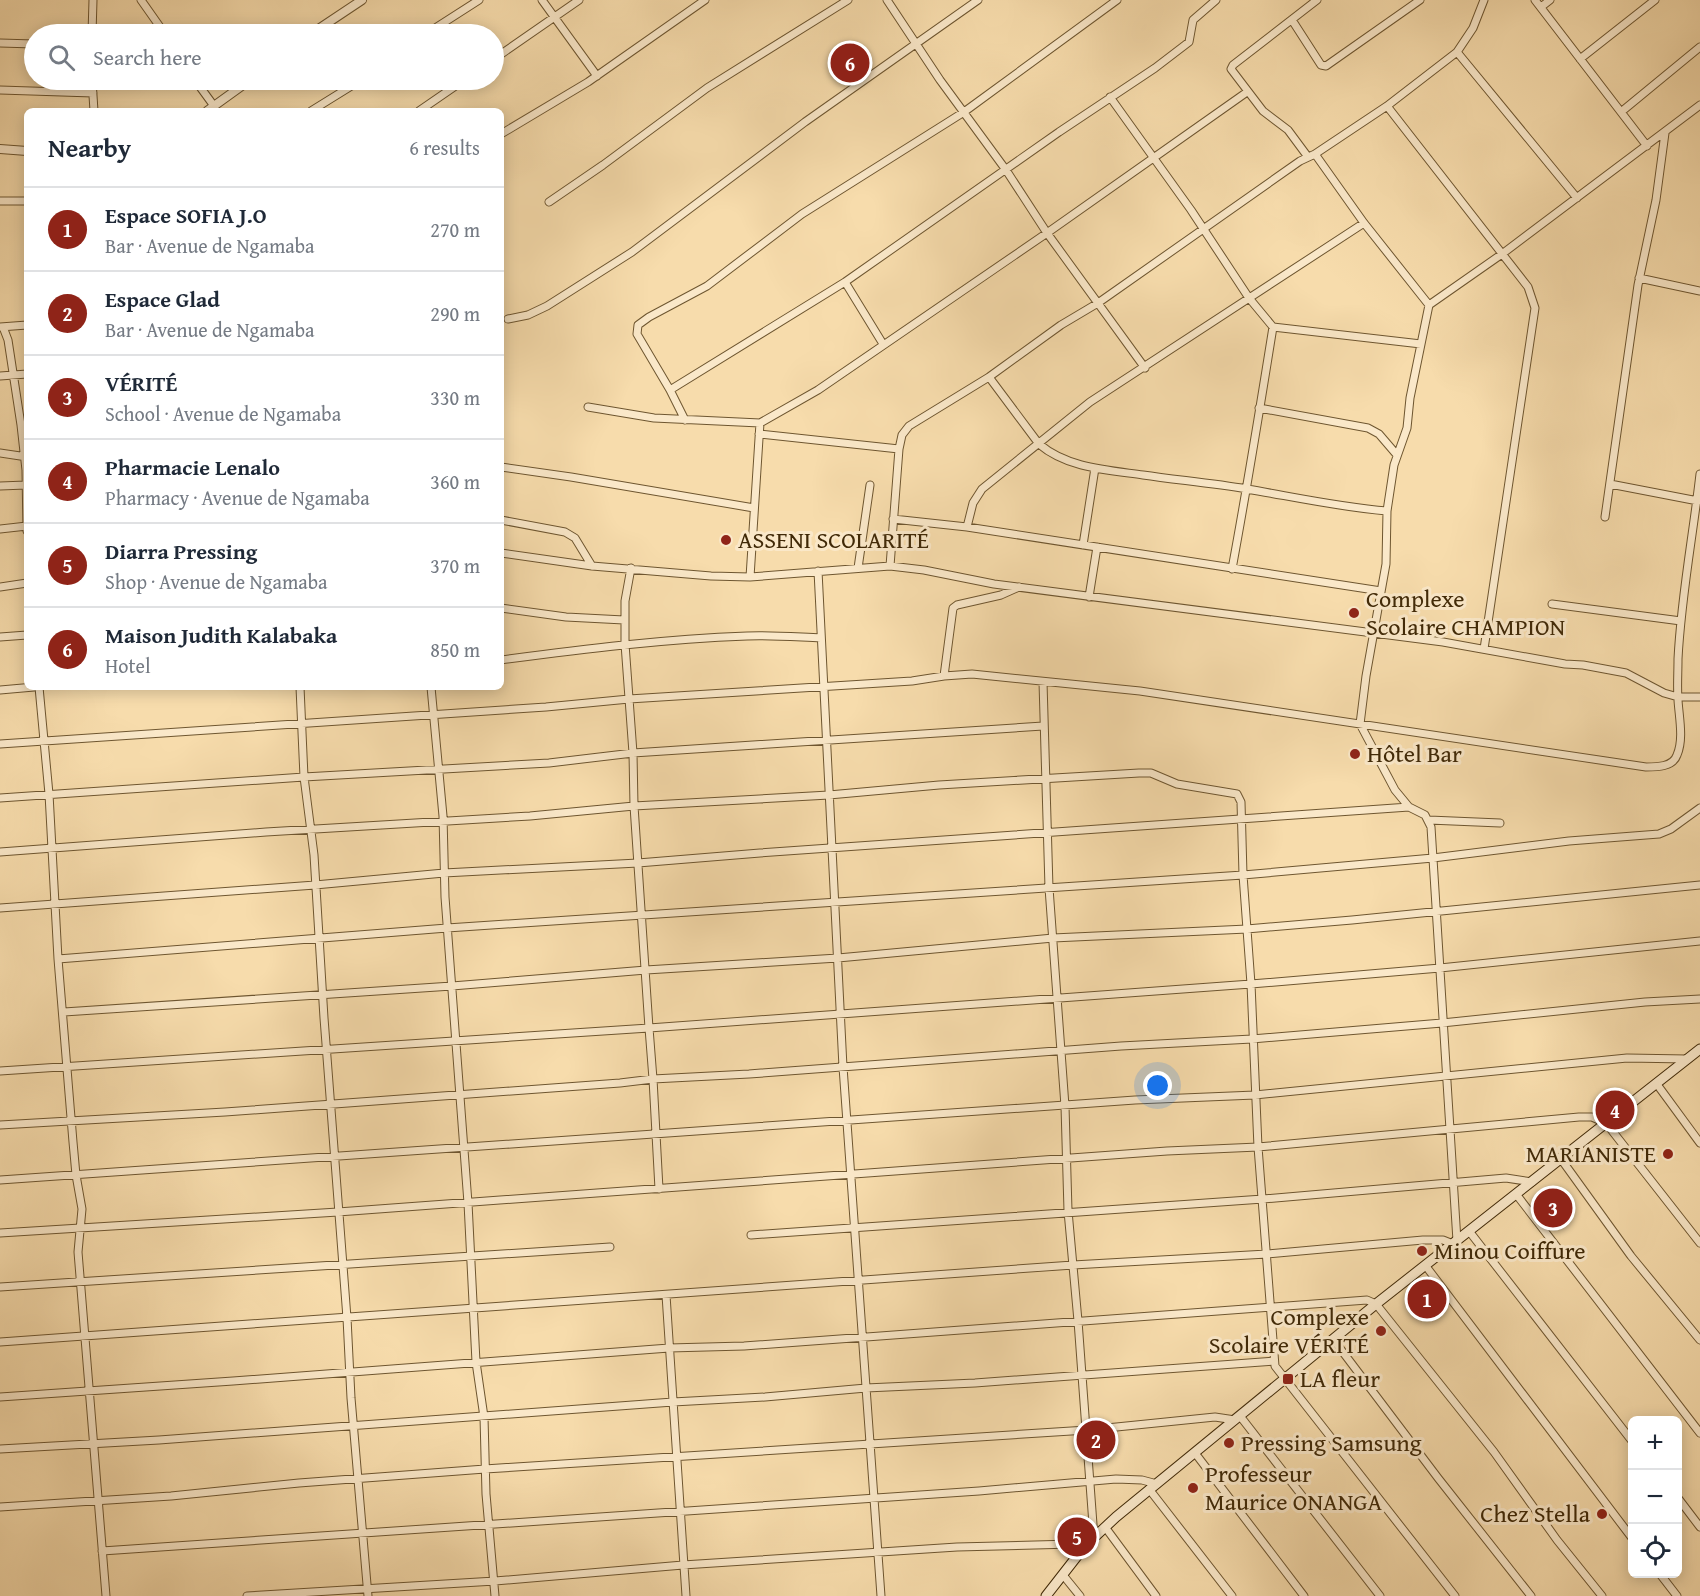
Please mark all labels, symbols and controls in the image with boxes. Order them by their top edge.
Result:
search box [24,24,504,90]
pin: 6 [830,40,870,86]
icon: search [45,41,78,74]
text: Search here [93,41,202,73]
text: Nearby [48,128,131,167]
text: 6 results [409,133,480,162]
text: Espace SOFIA J.O [105,199,267,231]
text: 1 [62,215,73,244]
text: 270 m [430,215,480,244]
text: Bar · Avenue de Ngamaba [105,231,315,260]
text: Espace Glad [105,283,220,315]
text: 2 [62,299,73,328]
text: 290 m [430,299,480,328]
text: Bar · Avenue de Ngamaba [105,315,315,344]
text: VÉRITÉ [105,367,177,399]
text: 3 [62,383,73,412]
text: 330 m [430,383,480,412]
text: School · Avenue de Ngamaba [105,399,341,428]
text: Pharmacie Lenalo [105,451,280,483]
text: 4 [62,467,73,496]
text: 360 m [430,467,480,496]
text: Pharmacy · Avenue de Ngamaba [105,483,370,512]
place label: ASSENI SCOLARITÉ [738,522,929,557]
marker: ASSENI SCOLARITÉ [719,533,733,547]
text: Diarra Pressing [105,535,257,567]
text: 5 [62,551,73,580]
text: 370 m [430,551,480,580]
text: Shop · Avenue de Ngamaba [105,567,328,596]
place label: Complexe Scolaire CHAMPION [1366,581,1566,644]
marker: Complexe Scolaire CHAMPION [1347,606,1361,620]
text: Maison Judith Kalabaka [105,619,337,651]
text: 6 [62,635,73,664]
text: 850 m [430,635,480,664]
text: Hotel [105,651,151,680]
place label: Hôtel Bar [1367,736,1462,771]
marker: Hôtel Bar [1348,747,1362,761]
your location [1143,1071,1172,1100]
pin: 4 [1596,1088,1634,1132]
place label: MARIANISTE [1526,1136,1656,1171]
marker: MARIANISTE [1661,1147,1675,1161]
pin: 3 [1534,1186,1572,1230]
place label: Minou Coiffure [1434,1233,1586,1268]
marker: Minou Coiffure [1415,1244,1429,1258]
pin: 1 [1408,1276,1446,1322]
place label: Complexe Scolaire VÉRITÉ [1209,1299,1369,1362]
marker: Complexe Scolaire VÉRITÉ [1374,1324,1388,1338]
place label: LA fleur [1300,1361,1380,1396]
marker: LA fleur [1281,1372,1295,1386]
map controls [1628,1416,1682,1578]
button: + [1628,1416,1682,1470]
pin: 2 [1076,1418,1116,1462]
place label: Pressing Samsung [1241,1425,1422,1460]
marker: Pressing Samsung [1222,1436,1236,1450]
place label: Professeur Maurice ONANGA [1205,1456,1382,1519]
button: − [1628,1470,1682,1524]
marker: Professeur Maurice ONANGA [1186,1481,1200,1495]
place label: Chez Stella [1480,1496,1591,1531]
marker: Chez Stella [1595,1507,1609,1521]
pin: 5 [1058,1514,1096,1560]
button: locate [1628,1524,1682,1578]

